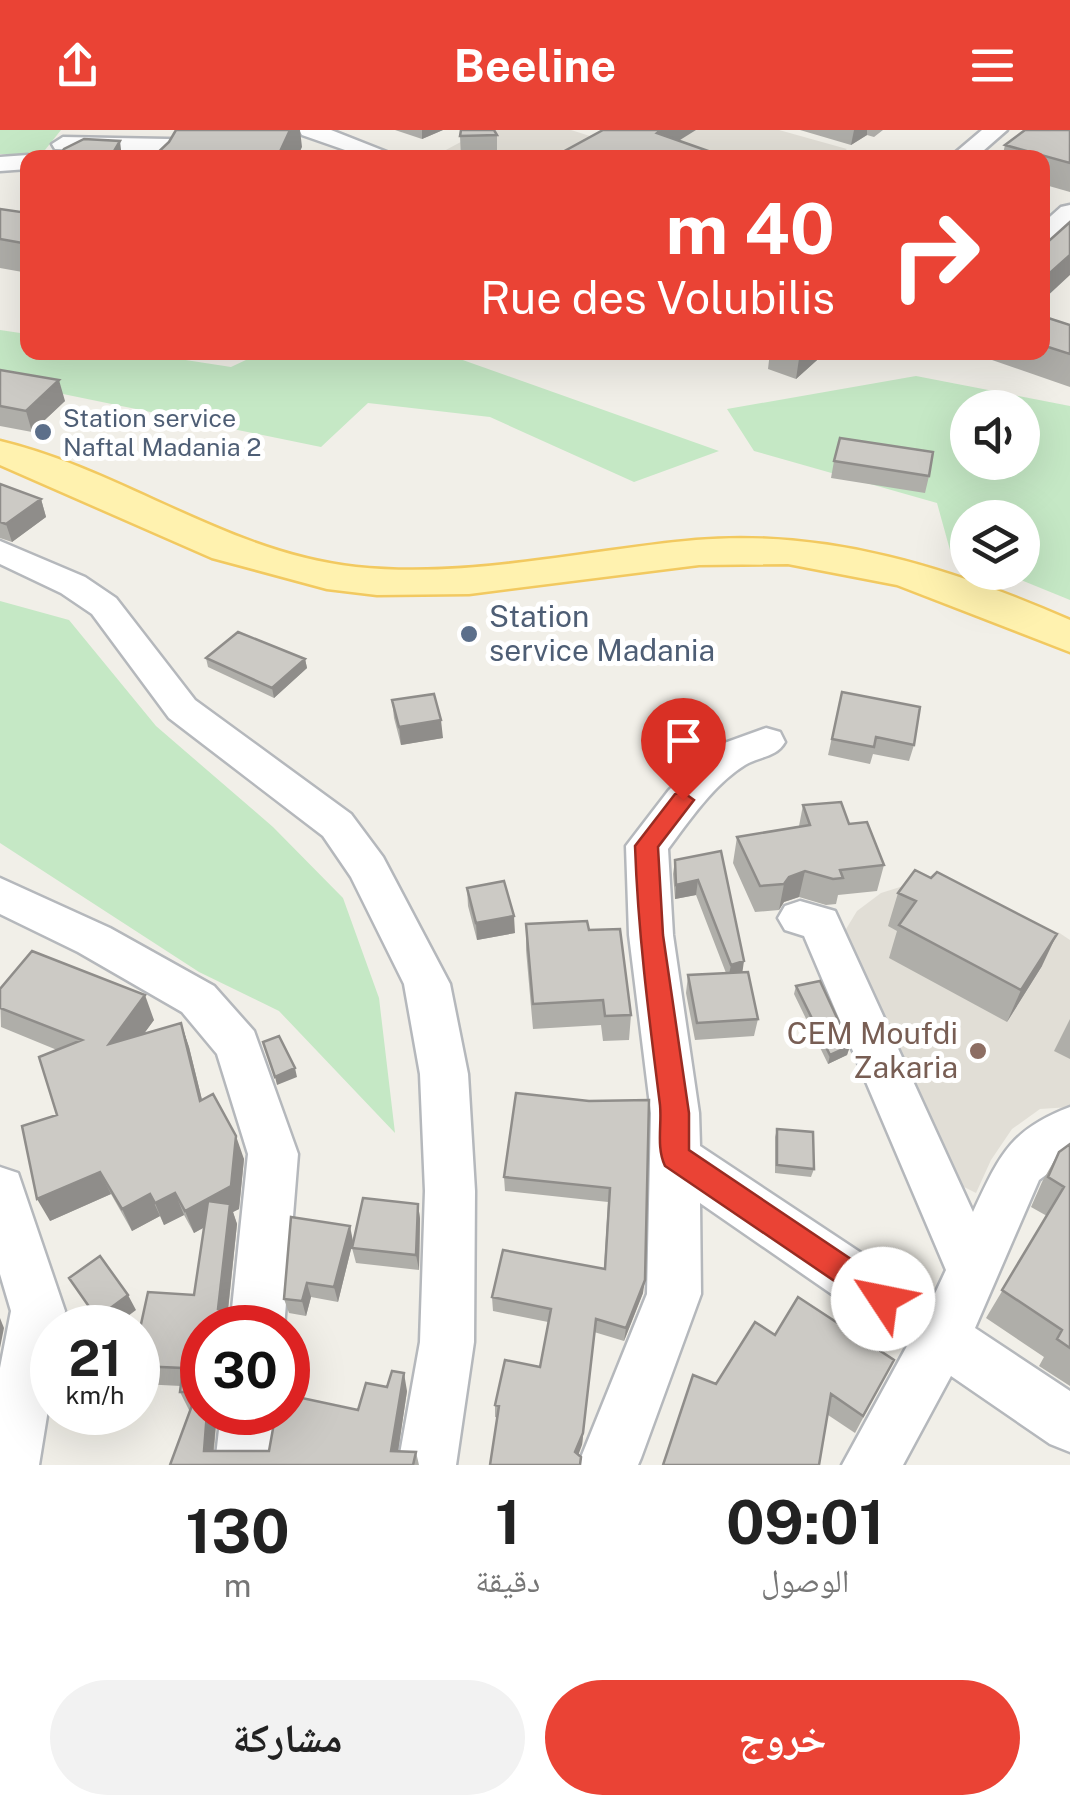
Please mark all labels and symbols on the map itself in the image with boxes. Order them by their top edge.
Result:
place label: Station service Naftal Madania 2 [63,403,261,462]
marker: Station service Naftal Madania 2 [32,421,54,443]
place label: Station service Madania [489,598,715,668]
marker: Station service Madania [458,623,480,645]
pin [641,698,726,801]
place label: CEM Moufdi Zakaria [787,1015,958,1085]
marker: CEM Moufdi Zakaria [967,1040,989,1062]
position arrow [831,1247,935,1351]
speed limit sign: 30 [180,1305,310,1435]

